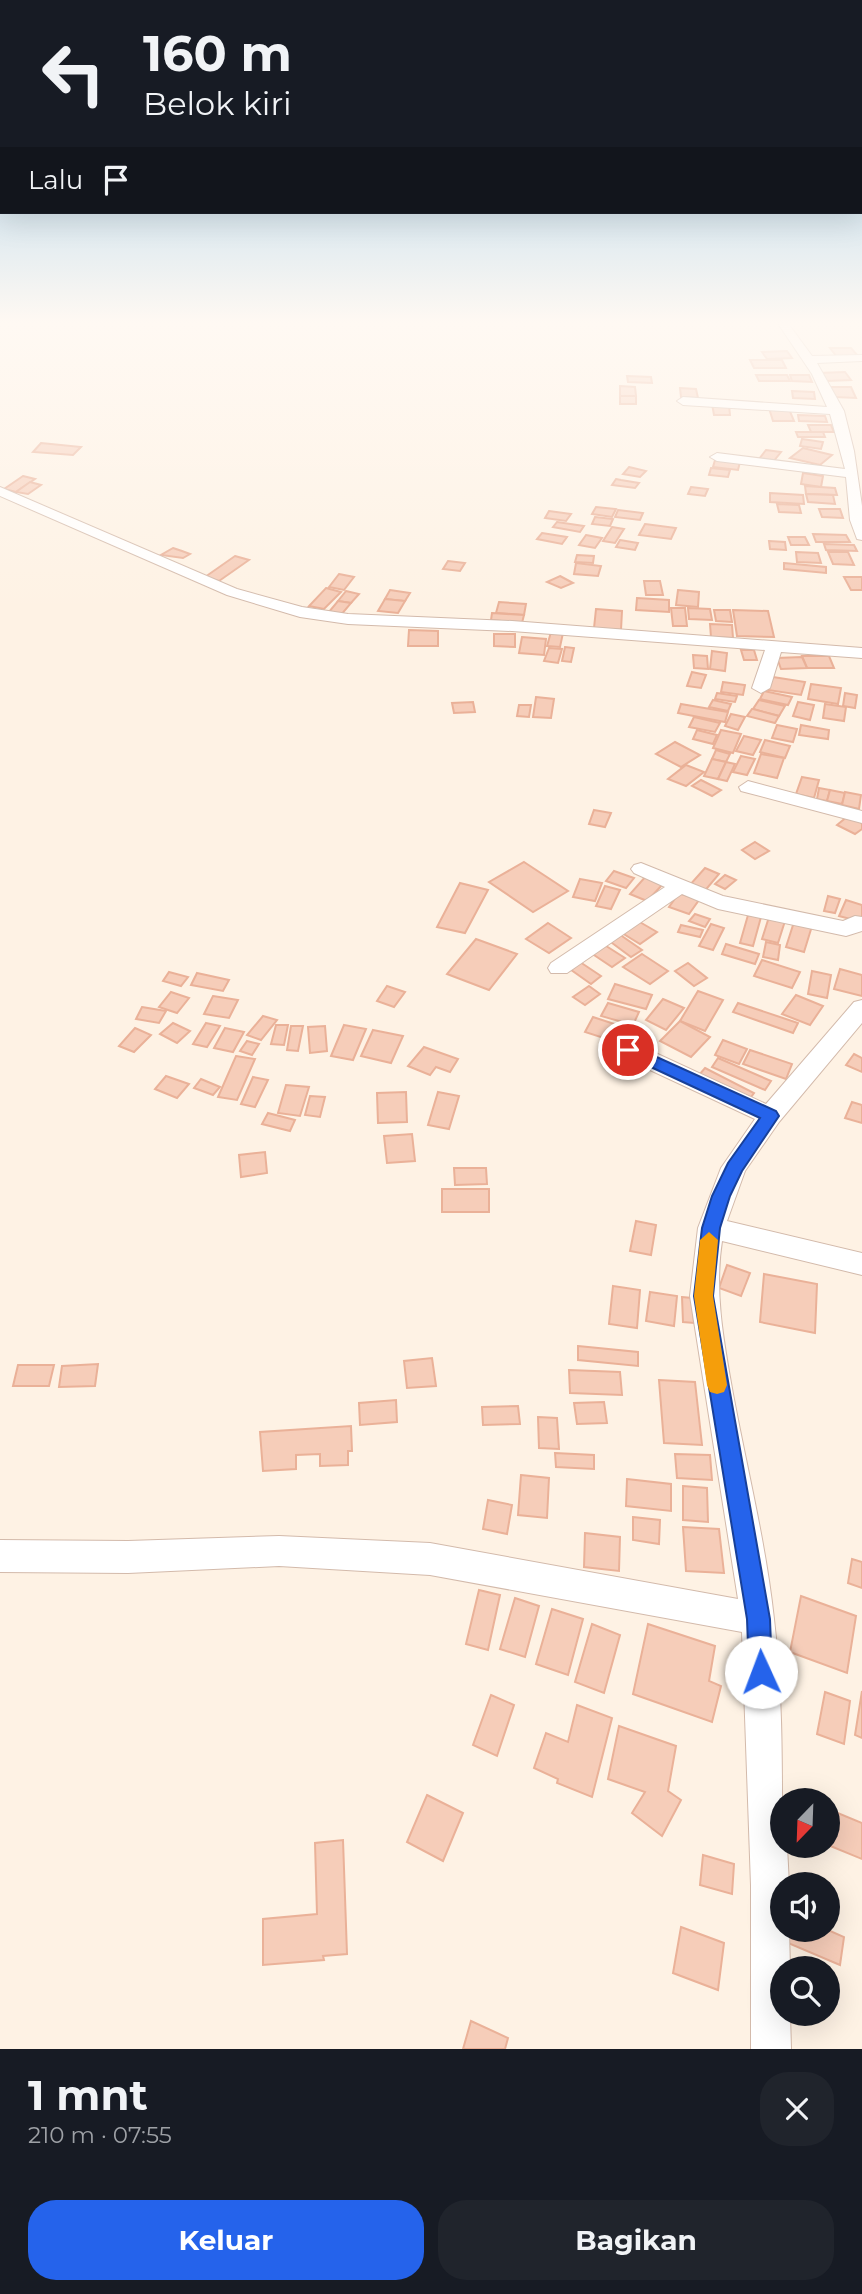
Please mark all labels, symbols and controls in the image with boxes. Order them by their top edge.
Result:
text: 160 m [143,24,292,83]
icon: left [28,28,119,119]
text: Belok kiri [143,84,292,123]
icon: arrive [97,161,135,199]
text: Lalu [28,164,83,196]
pin [598,1020,658,1080]
icon: arrive [609,1031,647,1069]
position arrow [724,1635,798,1709]
north arrow [770,1788,840,1858]
map controls [770,1788,840,2026]
button: sound [770,1872,840,1942]
button: search [770,1956,840,2026]
text: 1 mnt [28,2069,148,2121]
button: close [760,2072,834,2146]
text: 210 m · 07:55 [28,2121,172,2149]
button: Keluar [28,2200,424,2280]
button: Bagikan [438,2200,834,2280]

